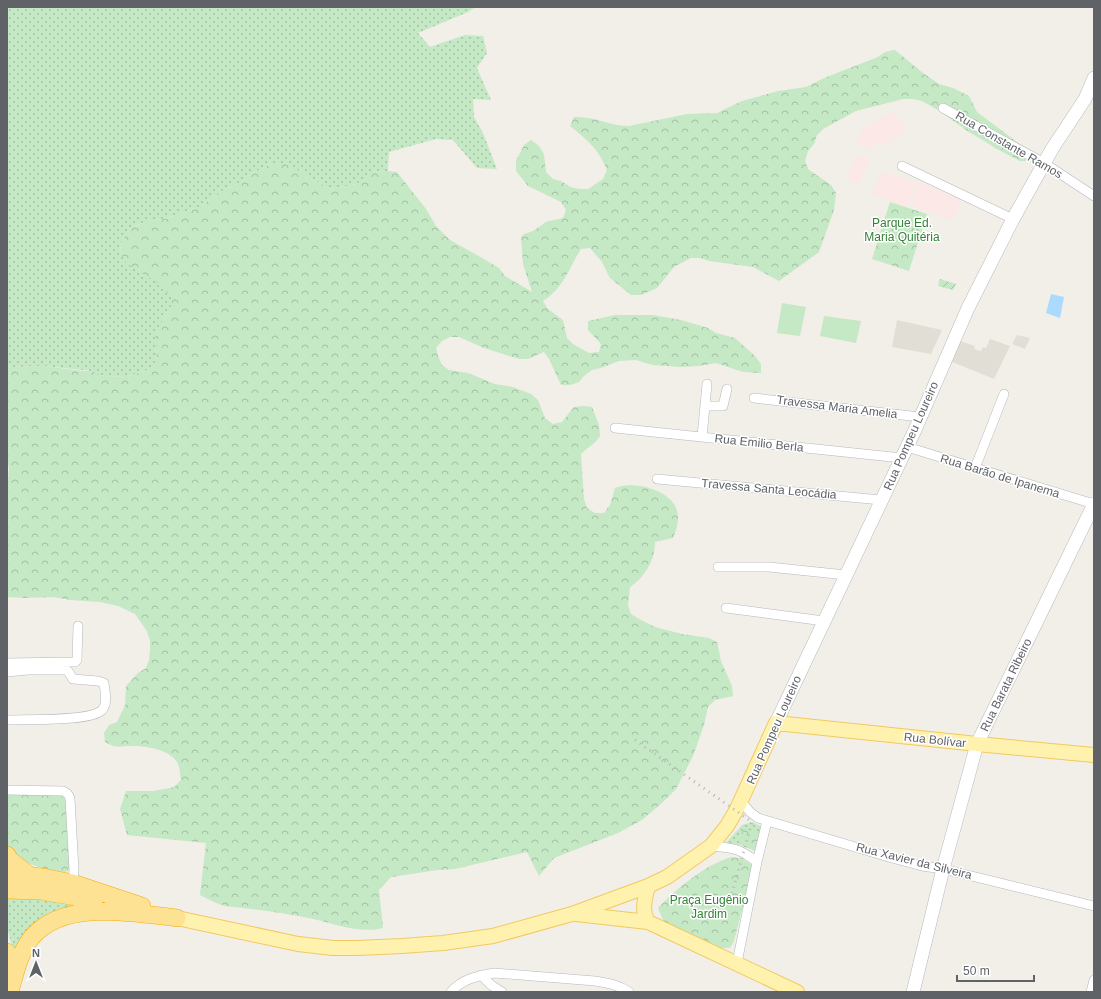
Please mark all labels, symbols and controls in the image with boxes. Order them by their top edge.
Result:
street label: Rua Constante Ramos [953,109,1065,181]
park label: Parque Ed. Maria Quitéria [864,216,940,244]
street label: Rua Pompeu Loureiro [881,379,941,492]
street label: Travessa Maria Amelia [776,393,899,421]
street label: Rua Emilio Berla [714,431,804,455]
street label: Rua Barão de Ipanema [939,451,1062,501]
street label: Travessa Santa Leocádia [701,476,837,502]
street label: Rua Barata Ribeiro [977,636,1035,734]
street label: Rua Pompeu Loureiro [744,673,804,786]
street label: Rua Bolívar [903,730,967,750]
street label: Rua Xavier da Silveira [855,840,974,882]
park label: Praça Eugênio Jardim [670,893,749,921]
north arrow [16,943,56,983]
text: N [32,947,40,959]
scale bar [957,957,1034,983]
text: 50 m [963,964,990,978]

